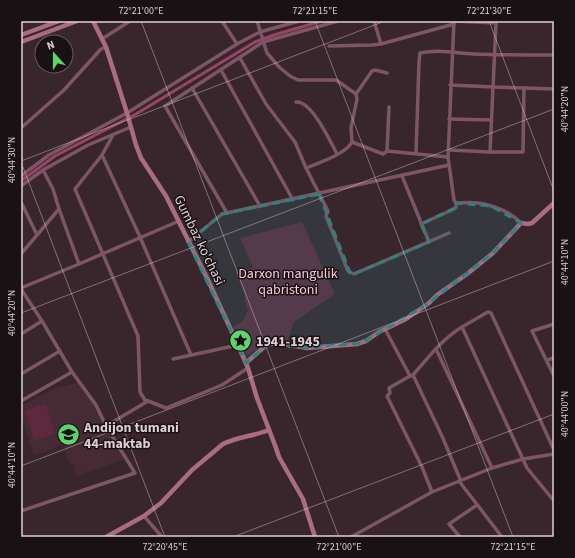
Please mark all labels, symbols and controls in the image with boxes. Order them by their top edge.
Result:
text: 72°21'00"E [118,4,164,18]
text: 72°21'15"E [292,4,338,18]
text: 72°21'30"E [466,4,512,18]
north arrow [34,34,74,74]
text: N [44,37,57,53]
text: 40°44'20"N [558,86,572,132]
text: 40°44'30"N [5,137,19,183]
street label: Gumbaz ko'chasi [169,192,230,289]
text: 40°44'10"N [558,239,572,285]
park label: Darxon mangulik qabristoni [238,264,338,300]
text: 40°44'20"N [5,290,19,336]
place icon: 1941-1945 [228,328,254,354]
place label: 1941-1945 [256,332,320,352]
text: 40°44'00"N [558,391,572,437]
place label: Andijon tumani 44-maktab [83,418,179,454]
school or university icon: Andijon tumani 44-maktab [56,422,82,448]
text: 40°44'10"N [5,442,19,488]
text: 72°20'45"E [142,540,188,554]
text: 72°21'00"E [316,540,362,554]
text: 72°21'15"E [490,540,536,554]

